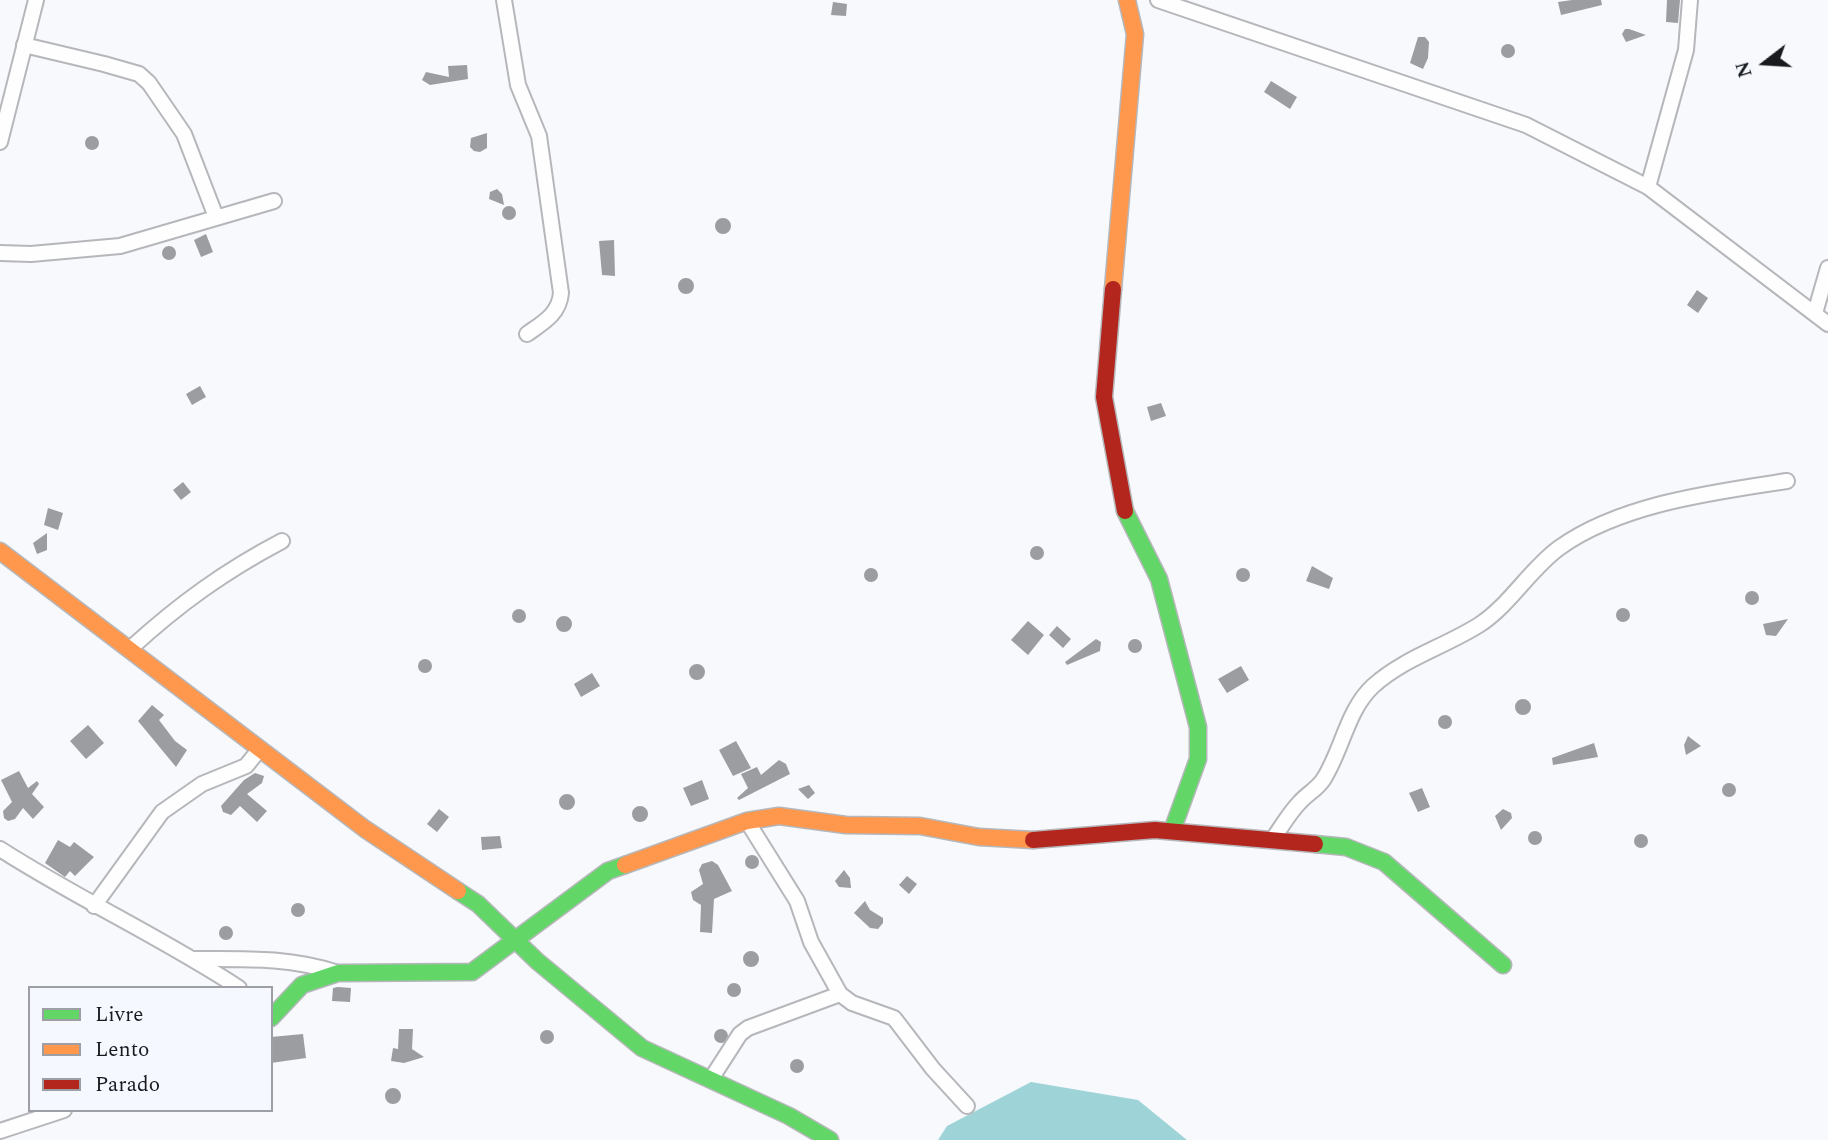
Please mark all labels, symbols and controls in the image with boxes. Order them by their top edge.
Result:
north arrow [1730,28,1800,98]
text: N [1728,58,1761,81]
legend [28,986,273,1112]
text: Livre [95,999,143,1031]
text: Lento [95,1034,149,1066]
text: Parado [95,1069,160,1101]

